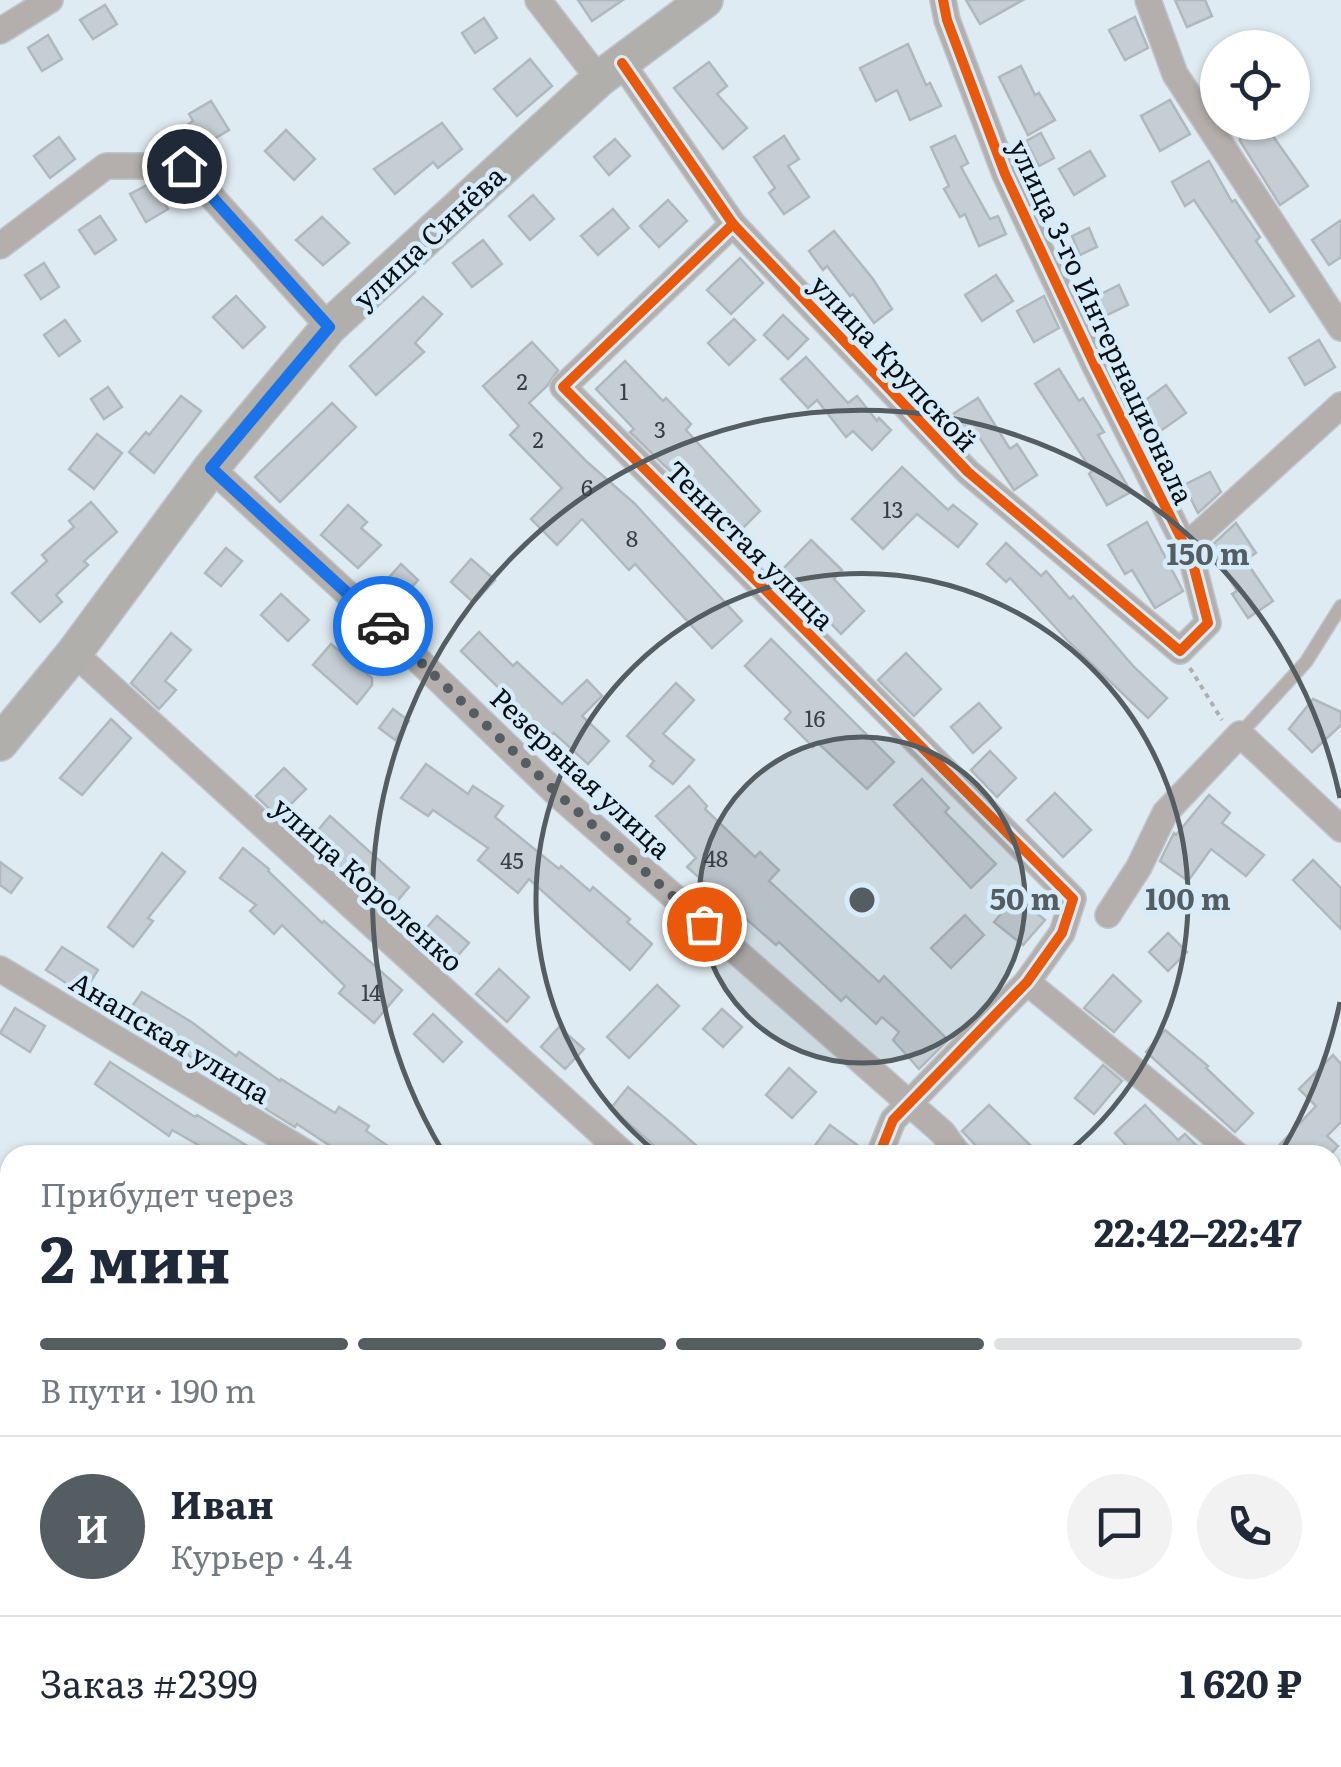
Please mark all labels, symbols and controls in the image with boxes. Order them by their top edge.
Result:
map controls [1200,30,1310,140]
button: locate [1200,30,1310,140]
pin [142,124,227,209]
street label: улица 3-го Интернационала [1000,131,1206,511]
icon: home [157,139,212,194]
street label: улица Синёва [343,154,513,318]
street label: улица Крупской [801,264,989,460]
house number: 2 [516,364,528,397]
house number: 1 [620,374,629,407]
house number: 3 [654,412,666,445]
house number: 2 [532,422,544,455]
street label: Тенистая улица [657,450,845,638]
house number: 6 [581,470,593,503]
house number: 13 [883,492,903,525]
house number: 8 [626,521,638,554]
text: 150 m [1166,530,1250,574]
courier [333,576,433,676]
icon: car [356,599,411,654]
street label: Резервная улица [482,677,682,867]
house number: 16 [805,701,826,734]
street label: улица Короленко [264,785,474,981]
house number: 48 [704,841,728,874]
house number: 45 [500,843,524,876]
text: 50 m [990,875,1060,919]
text: 100 m [1145,875,1231,919]
pin [662,882,747,967]
centre of rings [844,882,880,918]
icon: bag [677,897,732,952]
street label: Анапская улица [63,959,279,1113]
house number: 14 [361,975,381,1008]
text: Прибудет через [40,1169,294,1217]
text: 22:42–22:47 [1094,1202,1302,1259]
text: 2 мин [40,1206,231,1303]
text: В пути · 190 m [40,1365,256,1413]
text: Иван [170,1474,274,1531]
button: chat [1067,1474,1172,1579]
button: phone [1197,1474,1302,1579]
text: И [76,1498,109,1555]
text: Курьер · 4.4 [170,1531,352,1579]
text: Заказ #2399 [40,1653,258,1710]
text: 1 620 ₽ [1180,1653,1302,1710]

